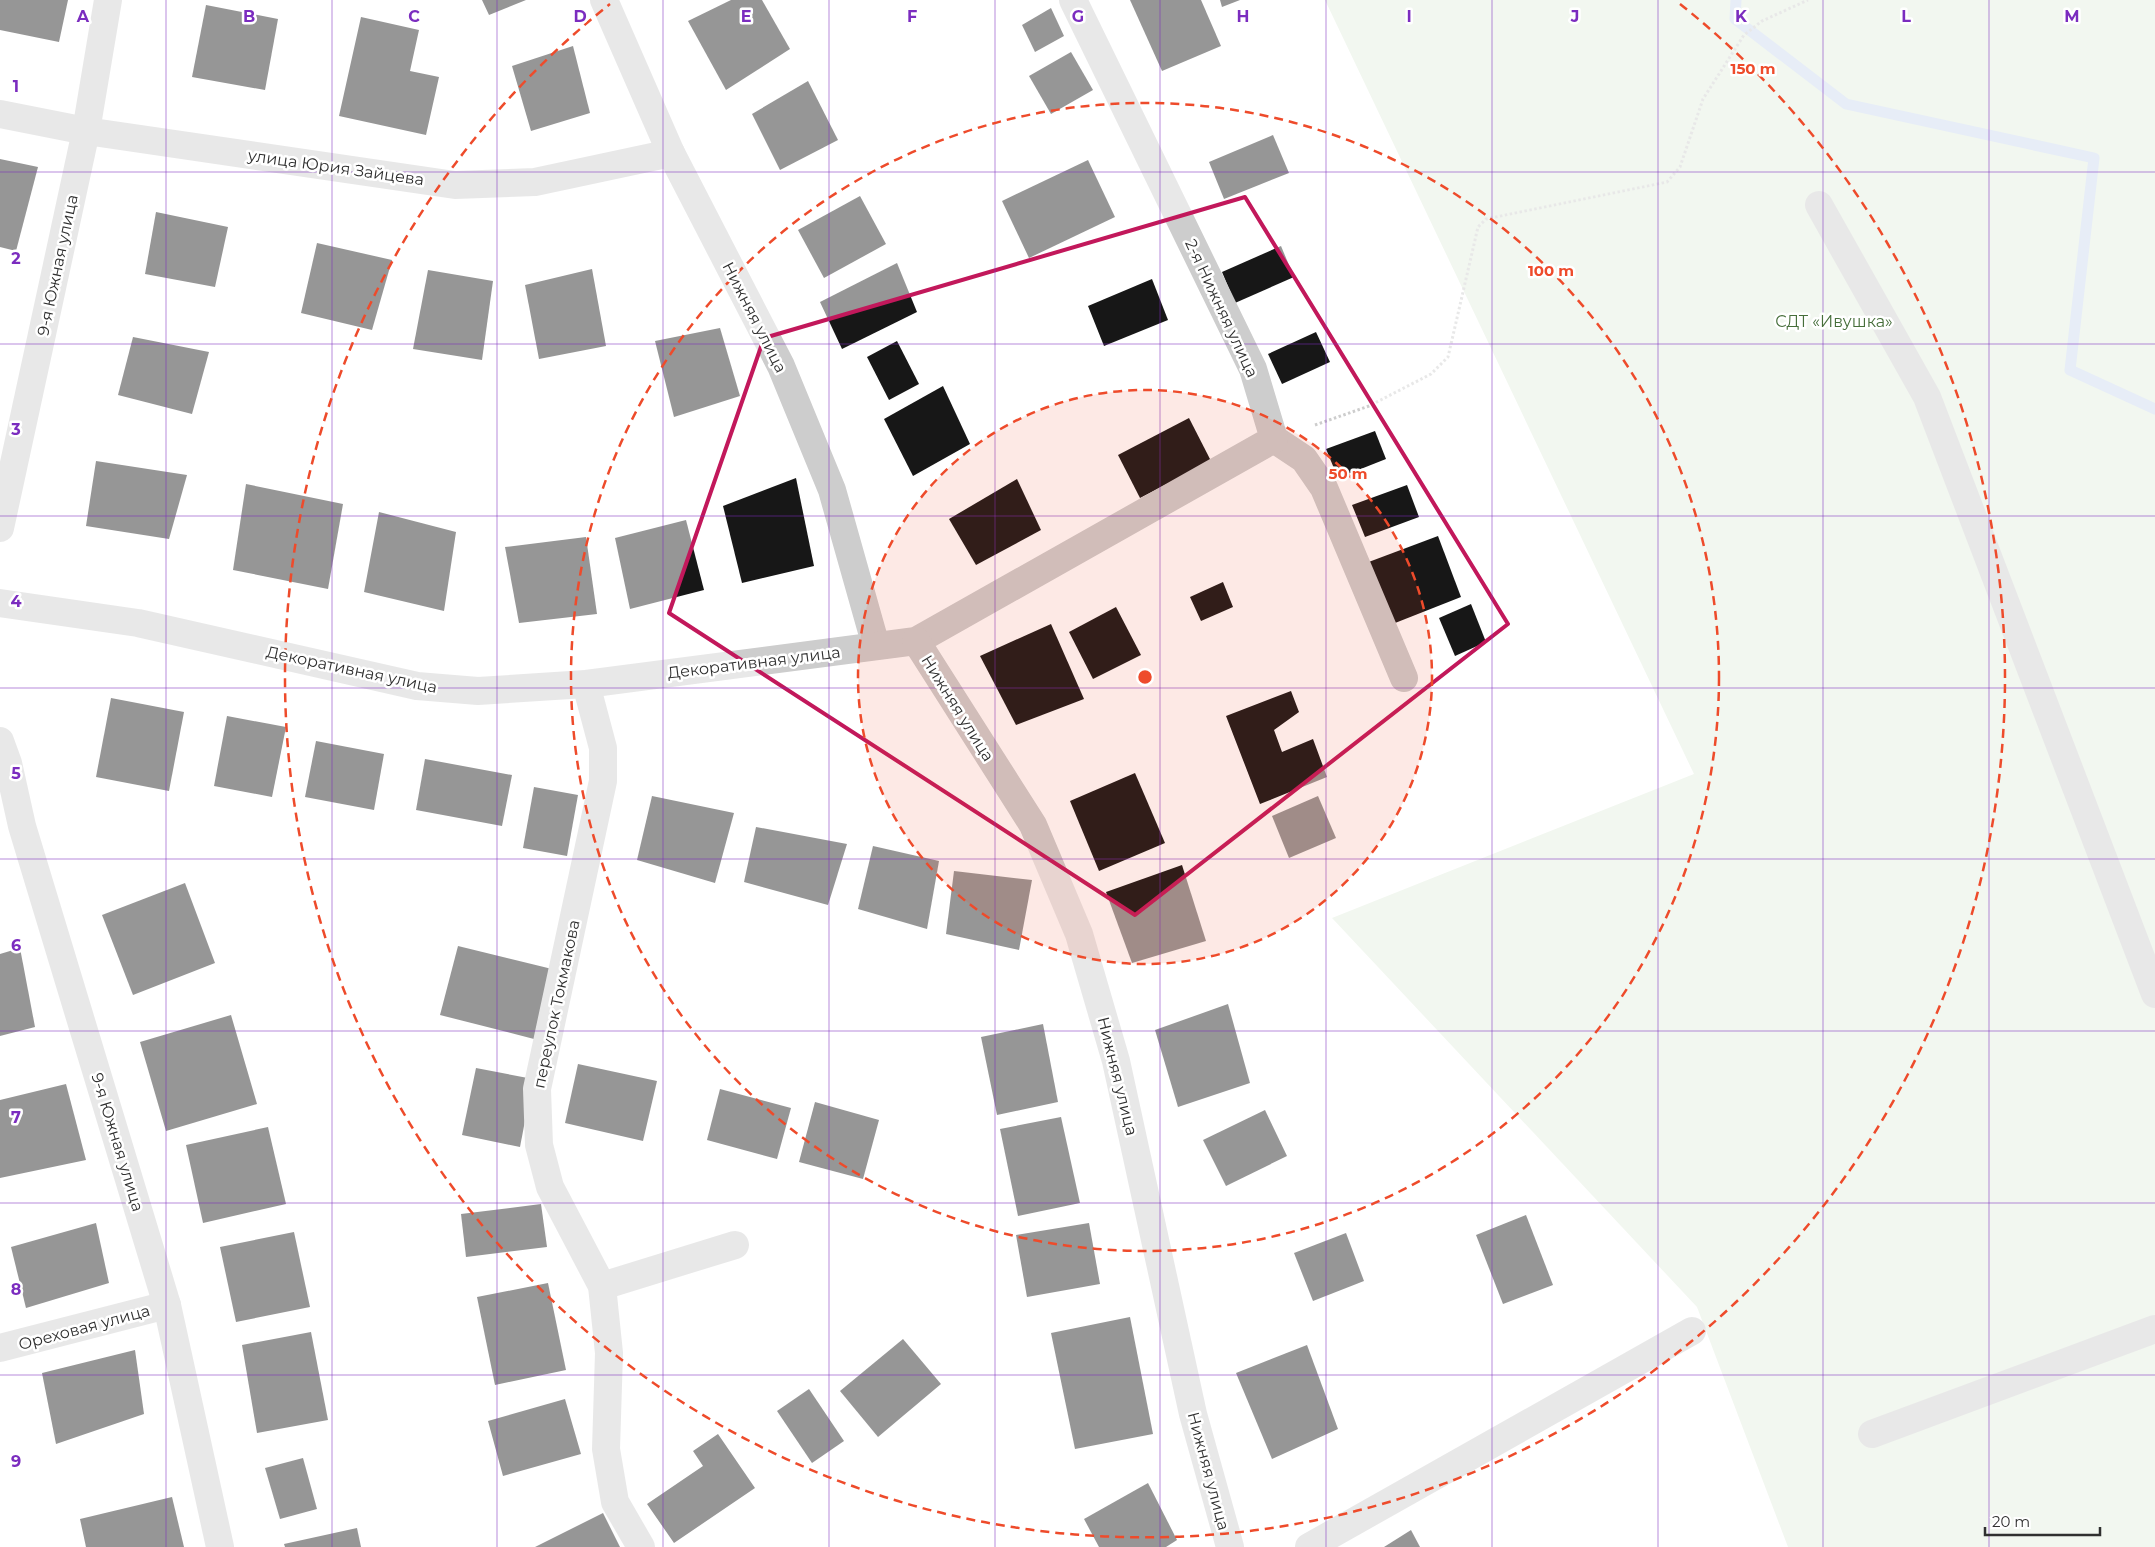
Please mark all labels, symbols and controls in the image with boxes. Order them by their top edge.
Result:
text: A [76,7,90,26]
text: B [243,7,255,26]
text: C [408,7,420,26]
text: D [573,7,587,26]
text: E [741,7,751,26]
text: F [907,7,917,26]
text: G [1072,7,1084,26]
text: H [1237,7,1249,26]
text: I [1406,7,1412,26]
text: J [1570,7,1579,26]
text: K [1735,7,1748,26]
text: L [1901,7,1911,26]
text: M [2064,7,2080,26]
text: 150 m [1731,59,1775,78]
text: 1 [13,77,19,96]
street label: улица Юрия Зайцева [246,146,425,189]
street label: 9-я Южная улица [33,193,82,337]
street label: 2-я Нижняя улица [1181,236,1262,380]
text: 2 [11,249,21,268]
street label: Нижняя улица [718,259,791,376]
text: 100 m [1528,261,1574,280]
park label: СДТ «Ивушка» [1775,312,1893,331]
text: 3 [10,420,21,439]
text: 50 m [1328,464,1368,483]
text: 4 [10,592,22,611]
street label: Декоративная улица [265,642,439,697]
street label: Декоративная улица [667,642,842,683]
street label: Нижняя улица [917,652,998,765]
centre of rings [1136,668,1154,686]
text: 5 [11,764,21,783]
street label: переулок Токмакова [529,918,584,1090]
text: 6 [11,936,21,955]
street label: Нижняя улица [1094,1015,1141,1137]
street label: 9-я Южная улица [87,1071,148,1214]
text: 7 [11,1108,21,1127]
text: 8 [11,1280,21,1299]
street label: Ореховая улица [16,1301,152,1354]
street label: Нижняя улица [1184,1410,1233,1532]
text: 9 [11,1452,21,1471]
scale bar [1985,1504,2100,1536]
text: 20 m [1992,1512,2030,1531]

